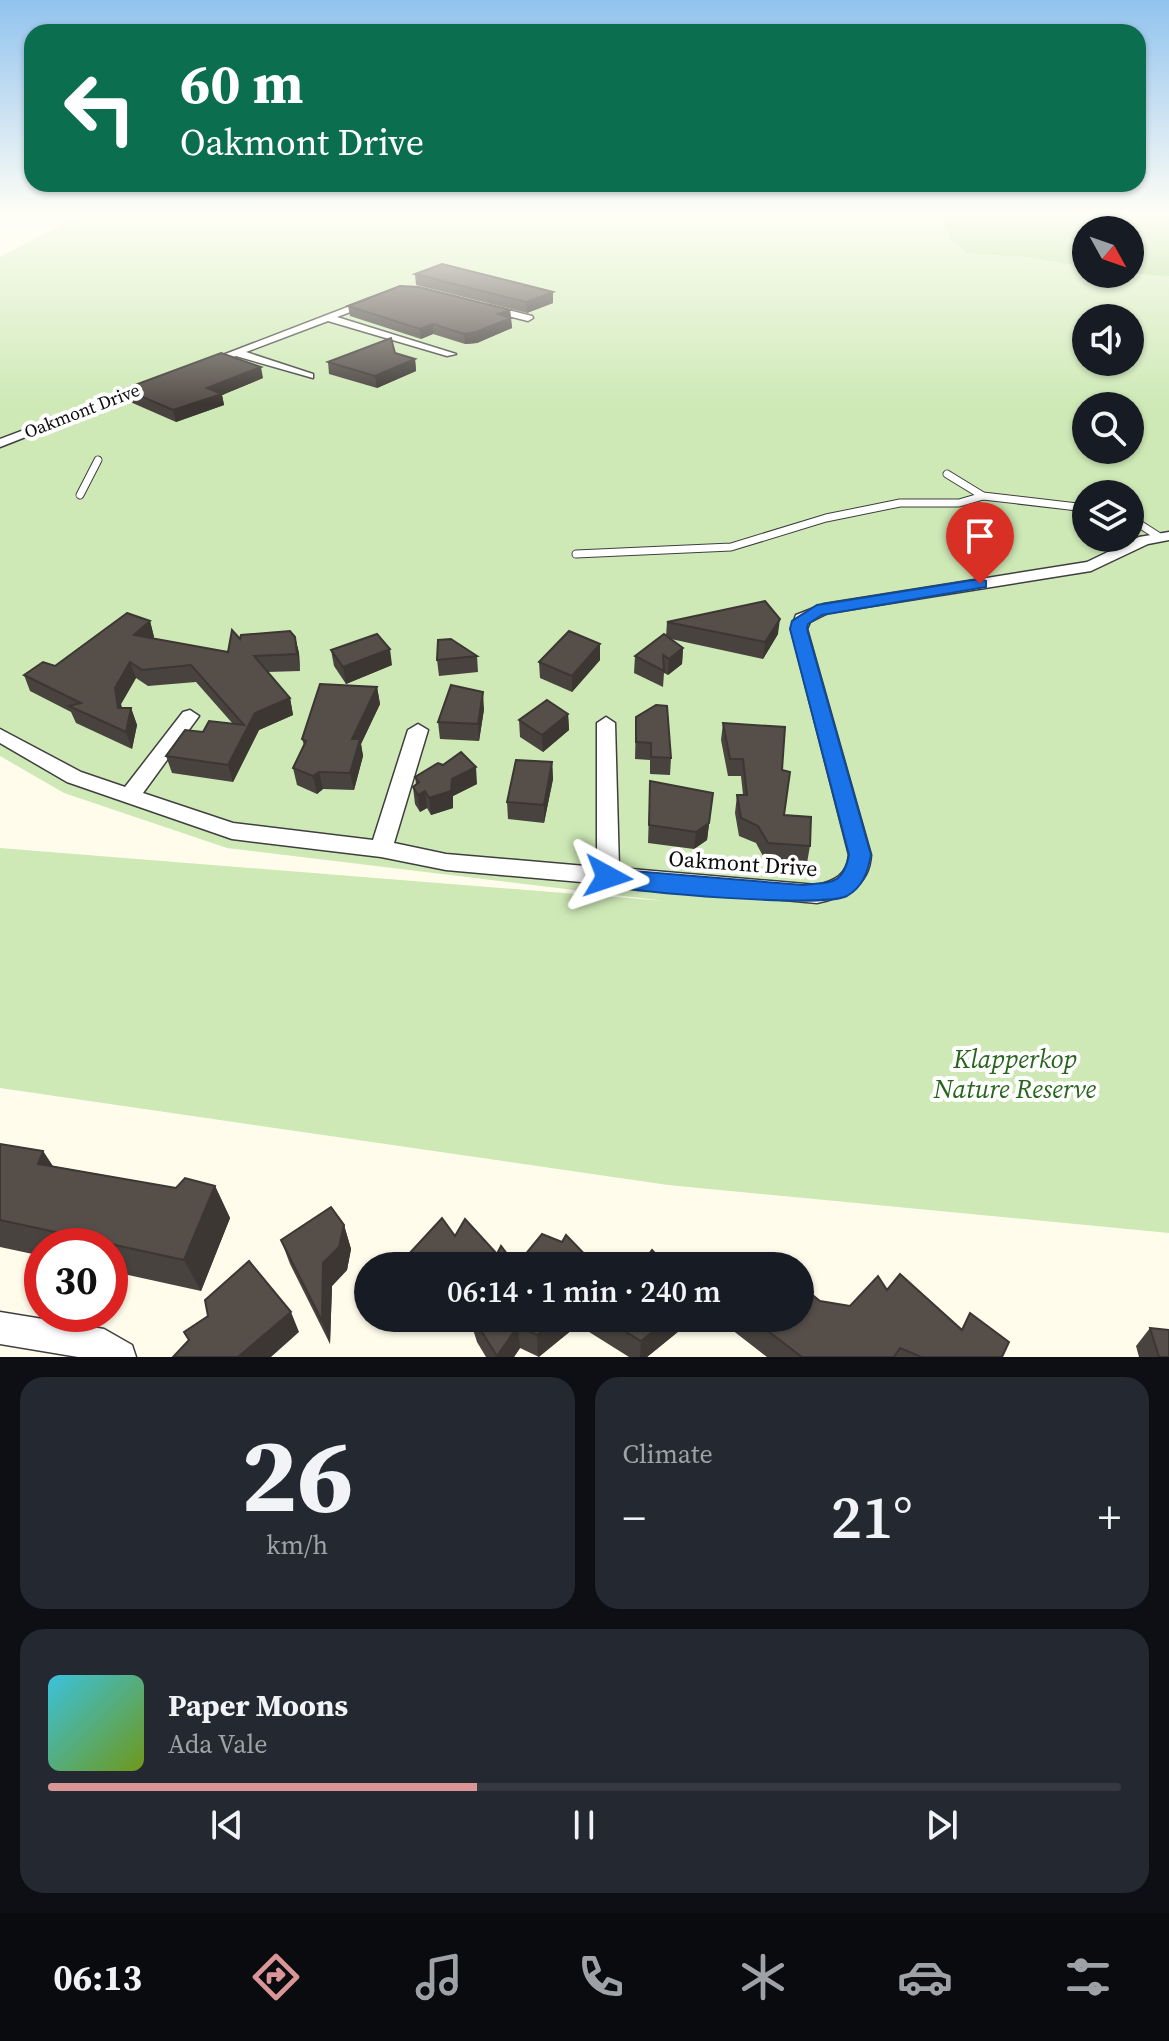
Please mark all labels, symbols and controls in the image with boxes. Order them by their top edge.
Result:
text: 60 m [180,45,303,122]
icon: left [48,56,152,160]
text: Oakmont Drive [180,118,424,167]
north arrow [1072,216,1144,288]
map controls [1072,216,1144,552]
button: sound [1072,304,1144,376]
street label: Oakmont Drive [20,377,143,444]
button: search [1072,392,1144,464]
button: layers [1072,480,1144,552]
pin [946,502,1014,584]
icon: arrive [958,514,1002,558]
position arrow [566,835,650,919]
street label: Oakmont Drive [668,843,818,883]
park label: Klapperkop Nature Reserve [933,1041,1097,1107]
speed limit sign: 30 [24,1228,128,1332]
text: 06:14 · 1 min · 240 m [447,1271,721,1312]
text: 26 [241,1403,354,1546]
text: Climate [623,1436,713,1472]
text: 21° [831,1476,913,1558]
text: − [623,1487,646,1548]
text: + [1098,1487,1121,1548]
text: km/h [266,1527,328,1563]
text: Paper Moons [168,1685,348,1726]
text: Ada Vale [168,1726,267,1762]
icon: previous [205,1803,249,1847]
icon: pause [562,1803,606,1847]
icon: next [920,1803,964,1847]
icon: directions [248,1949,304,2005]
icon: music [411,1949,467,2005]
icon: phone [573,1949,629,2005]
icon: climate [735,1949,791,2005]
icon: car [897,1949,953,2005]
icon: filters [1060,1949,1116,2005]
text: 06:13 [53,1953,142,2002]

